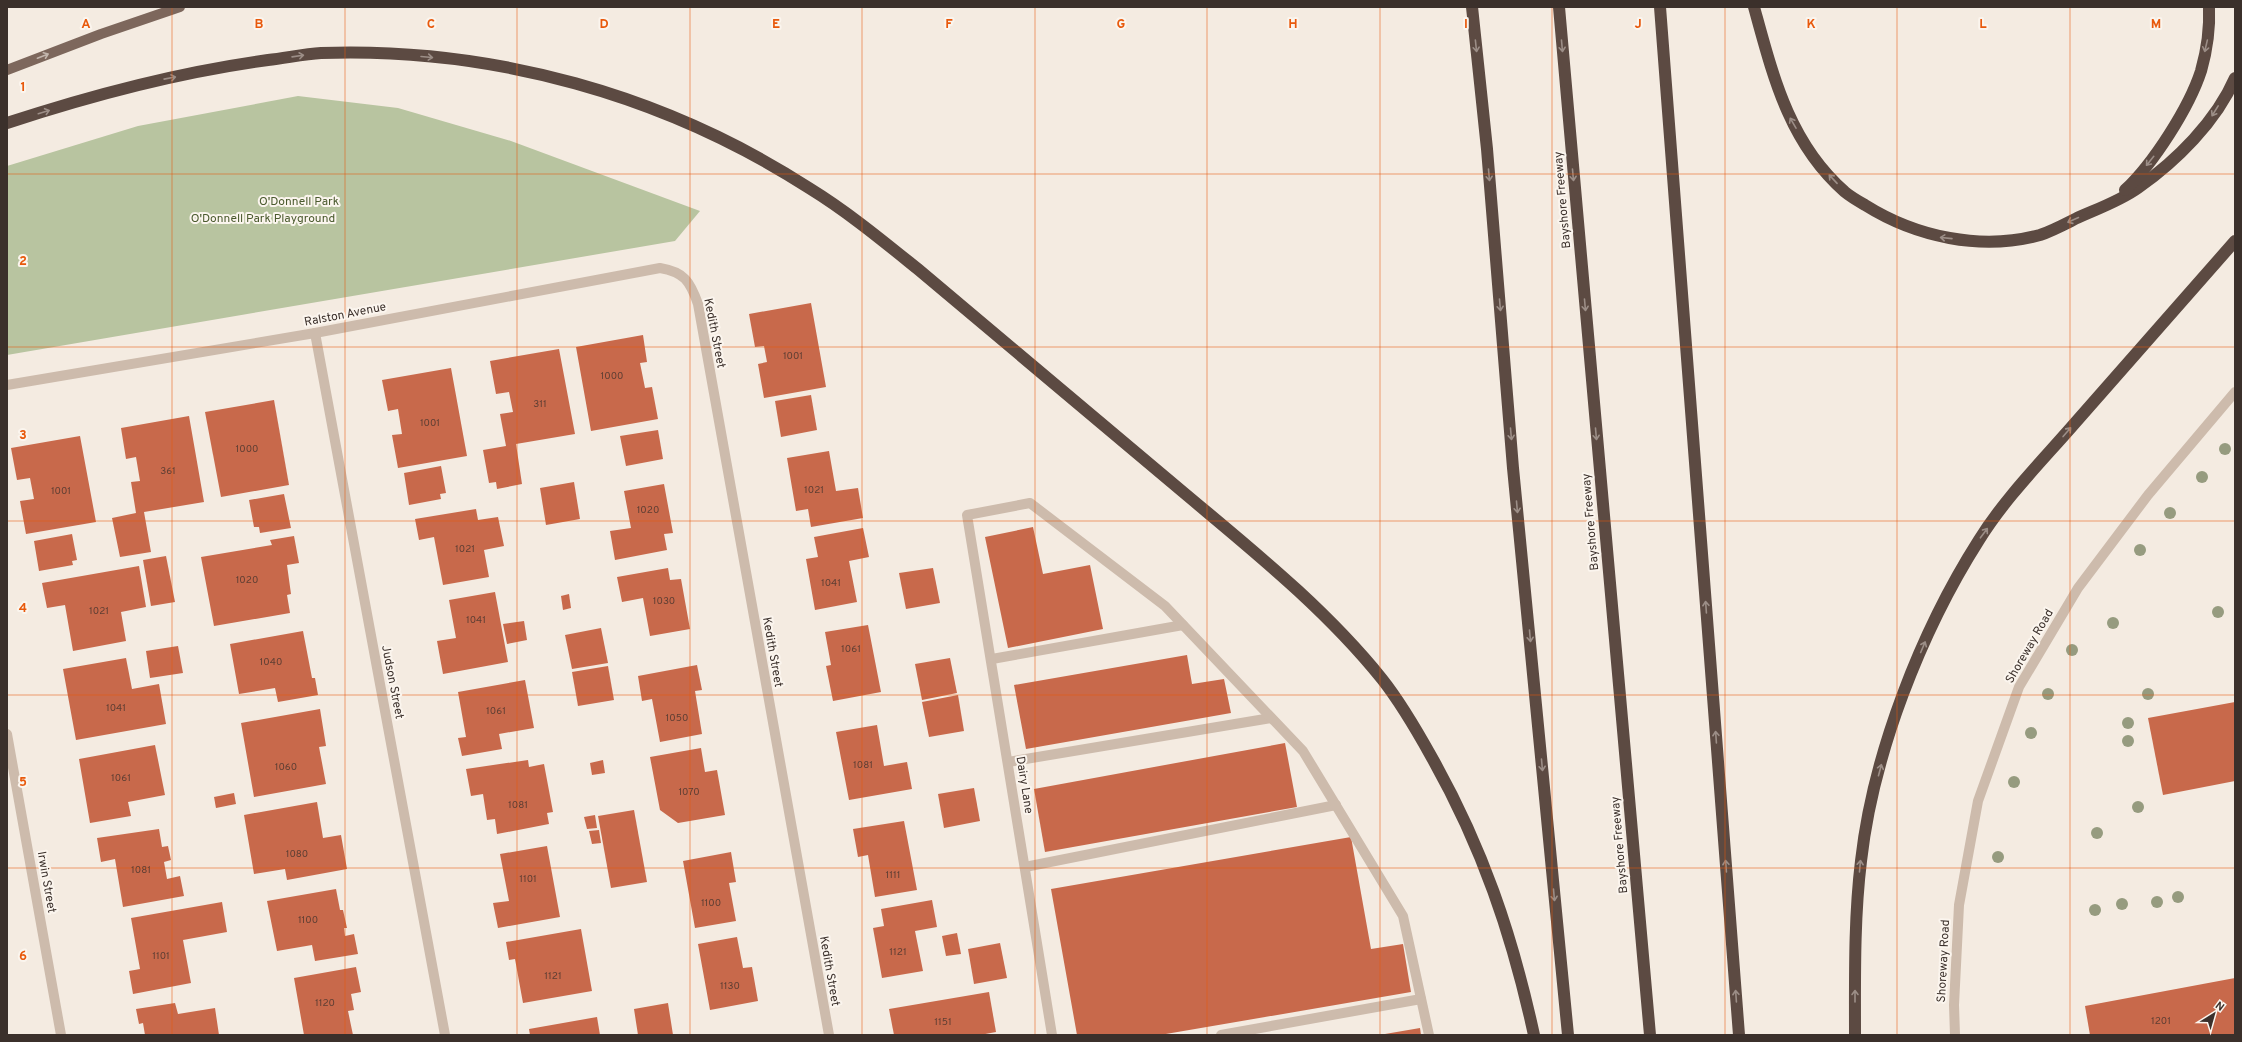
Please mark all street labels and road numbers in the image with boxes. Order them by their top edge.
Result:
street label: Bayshore Freeway [1551,151,1575,249]
street label: Kedith Street [699,297,729,370]
street label: Ralston Avenue [303,299,388,331]
street label: Bayshore Freeway [1579,473,1603,571]
street label: Shoreway Road [2002,606,2058,687]
street label: Kedith Street [758,616,786,689]
street label: Judson Street [377,644,407,720]
street label: Dairy Lane [1012,755,1036,815]
street label: Bayshore Freeway [1608,796,1632,894]
street label: Irwin Street [33,850,59,914]
street label: Shoreway Road [1934,919,1954,1003]
street label: Kedith Street [815,935,843,1008]

